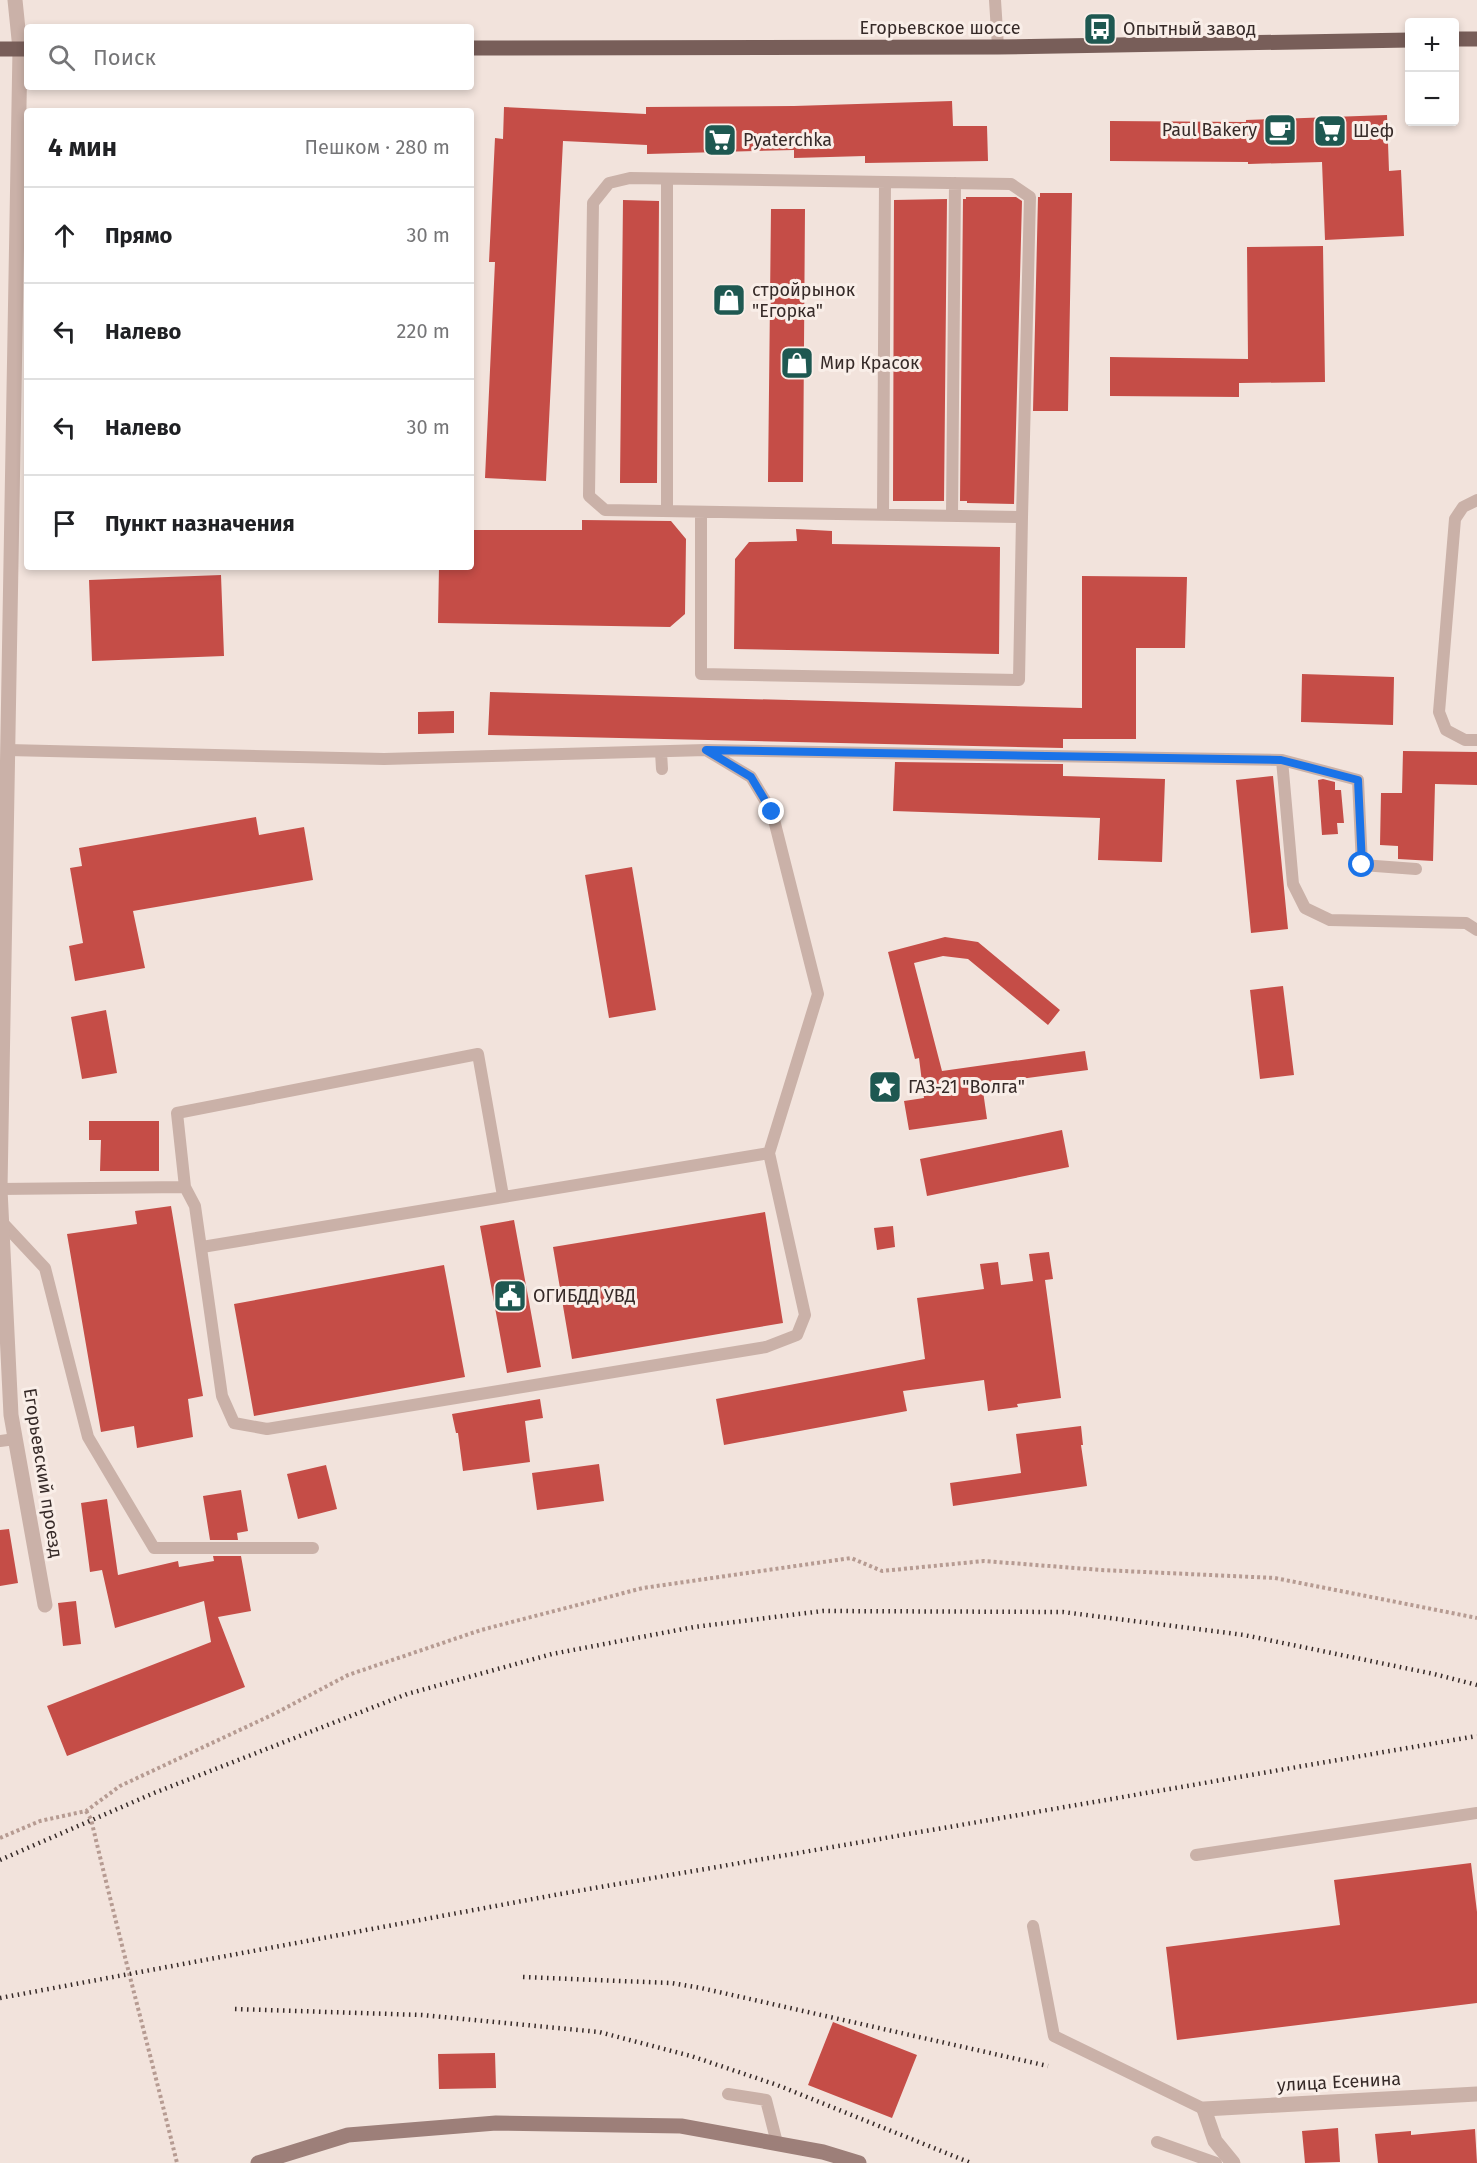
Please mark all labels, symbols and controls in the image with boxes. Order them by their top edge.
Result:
bus stop icon: Опытный завод [1082,11,1118,47]
street label: Егорьевское шоссе [859,17,1021,39]
place label: Опытный завод [1123,18,1256,40]
map controls [1405,18,1459,126]
button: + [1405,18,1459,72]
search box [24,24,474,90]
icon: search [45,41,78,74]
text: Поиск [93,44,156,71]
button: − [1405,72,1459,126]
cafe icon: Paul Bakery [1262,112,1298,148]
supermarket icon: Шеф [1312,113,1348,149]
place label: Paul Bakery [1162,119,1257,141]
place label: Шеф [1353,120,1394,142]
supermarket icon: Pyaterchka [702,122,738,158]
place label: Pyaterchka [743,129,832,151]
text: 4 мин [48,132,117,163]
text: Пешком · 280 m [304,135,450,159]
icon: ahead [48,219,81,252]
text: Прямо [105,222,172,249]
text: 30 m [406,223,450,247]
place label: стройрынок "Егорка" [752,279,856,322]
shop icon: стройрынок "Егорка" [711,282,747,318]
icon: left [48,315,81,348]
text: Налево [105,318,181,345]
text: 220 m [397,319,450,343]
shop icon: Мир Красок [779,345,815,381]
place label: Мир Красок [820,352,920,374]
icon: left [48,411,81,444]
text: Налево [105,414,181,441]
text: 30 m [406,415,450,439]
icon: arrive [48,507,81,540]
text: Пункт назначения [105,510,295,537]
route end [758,798,784,824]
route start [1348,851,1374,877]
place icon: ГАЗ-21 "Волга" [867,1069,903,1105]
place label: ГАЗ-21 "Волга" [908,1076,1025,1098]
public building icon: ОГИБДД УВД [492,1278,528,1314]
place label: ОГИБДД УВД [533,1285,636,1307]
street label: Егорьевский проезд [19,1387,67,1559]
street label: улица Есенина [1276,2068,1402,2096]

